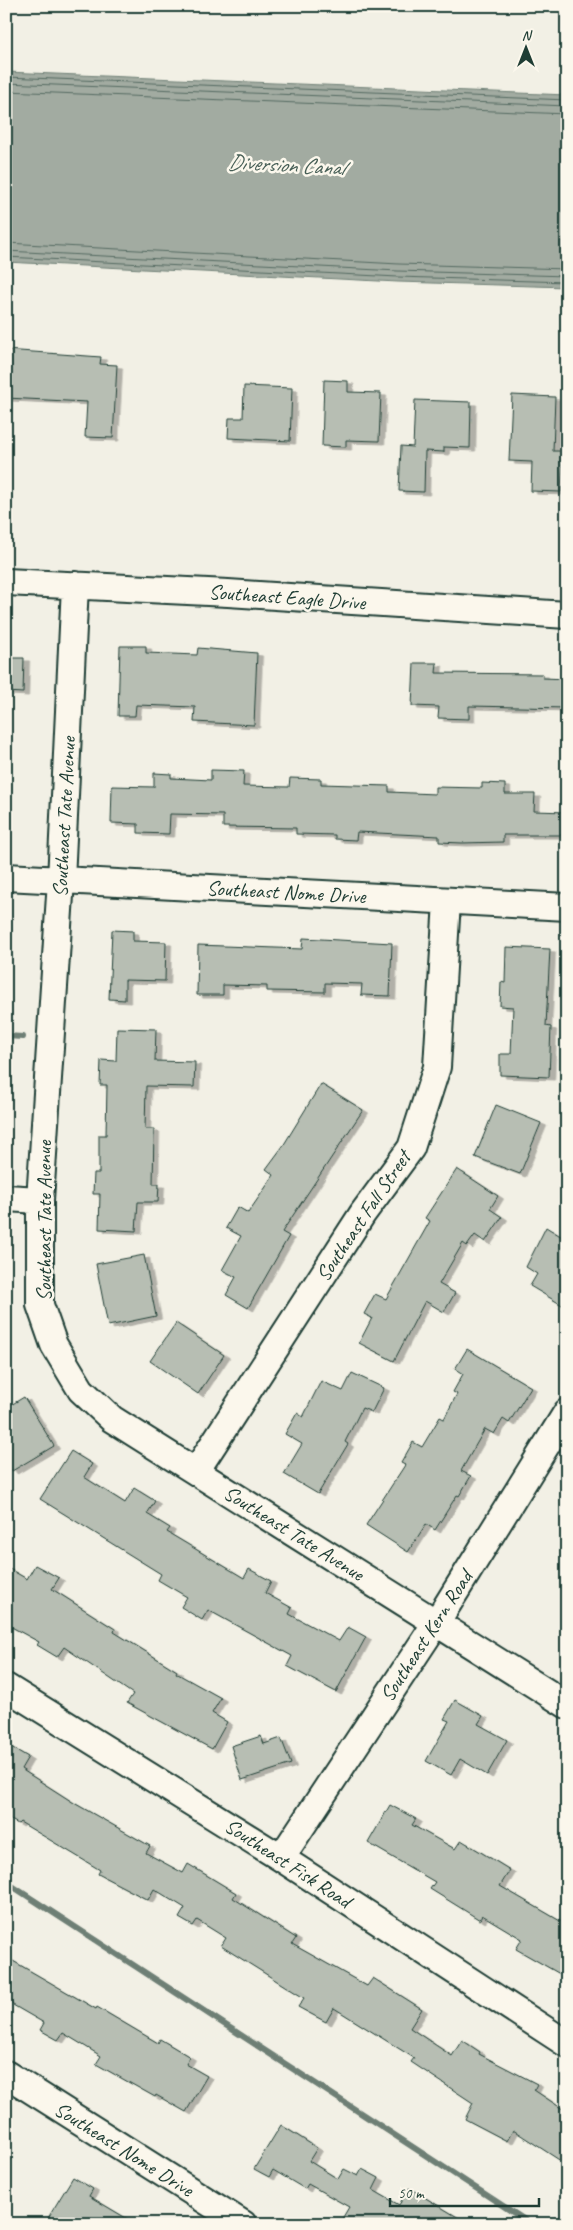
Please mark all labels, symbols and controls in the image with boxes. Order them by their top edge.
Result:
north arrow [500,22,550,72]
text: N [522,27,533,44]
water label: Diversion Canal [227,148,352,182]
street label: Southeast Eagle Drive [208,579,367,616]
street label: Southeast Tate Avenue [47,735,81,898]
street label: Southeast Nome Drive [206,875,367,909]
street label: Southeast Tate Avenue [31,1140,57,1301]
street label: Southeast Fall Street [310,1143,418,1286]
street label: Southeast Tate Avenue [219,1479,370,1587]
street label: Southeast Kern Road [374,1562,480,1706]
street label: Southeast Fisk Road [220,1812,359,1916]
street label: Southeast Nome Drive [50,2096,199,2203]
scale bar [390,2175,539,2207]
text: 50 m [398,2184,425,2203]

